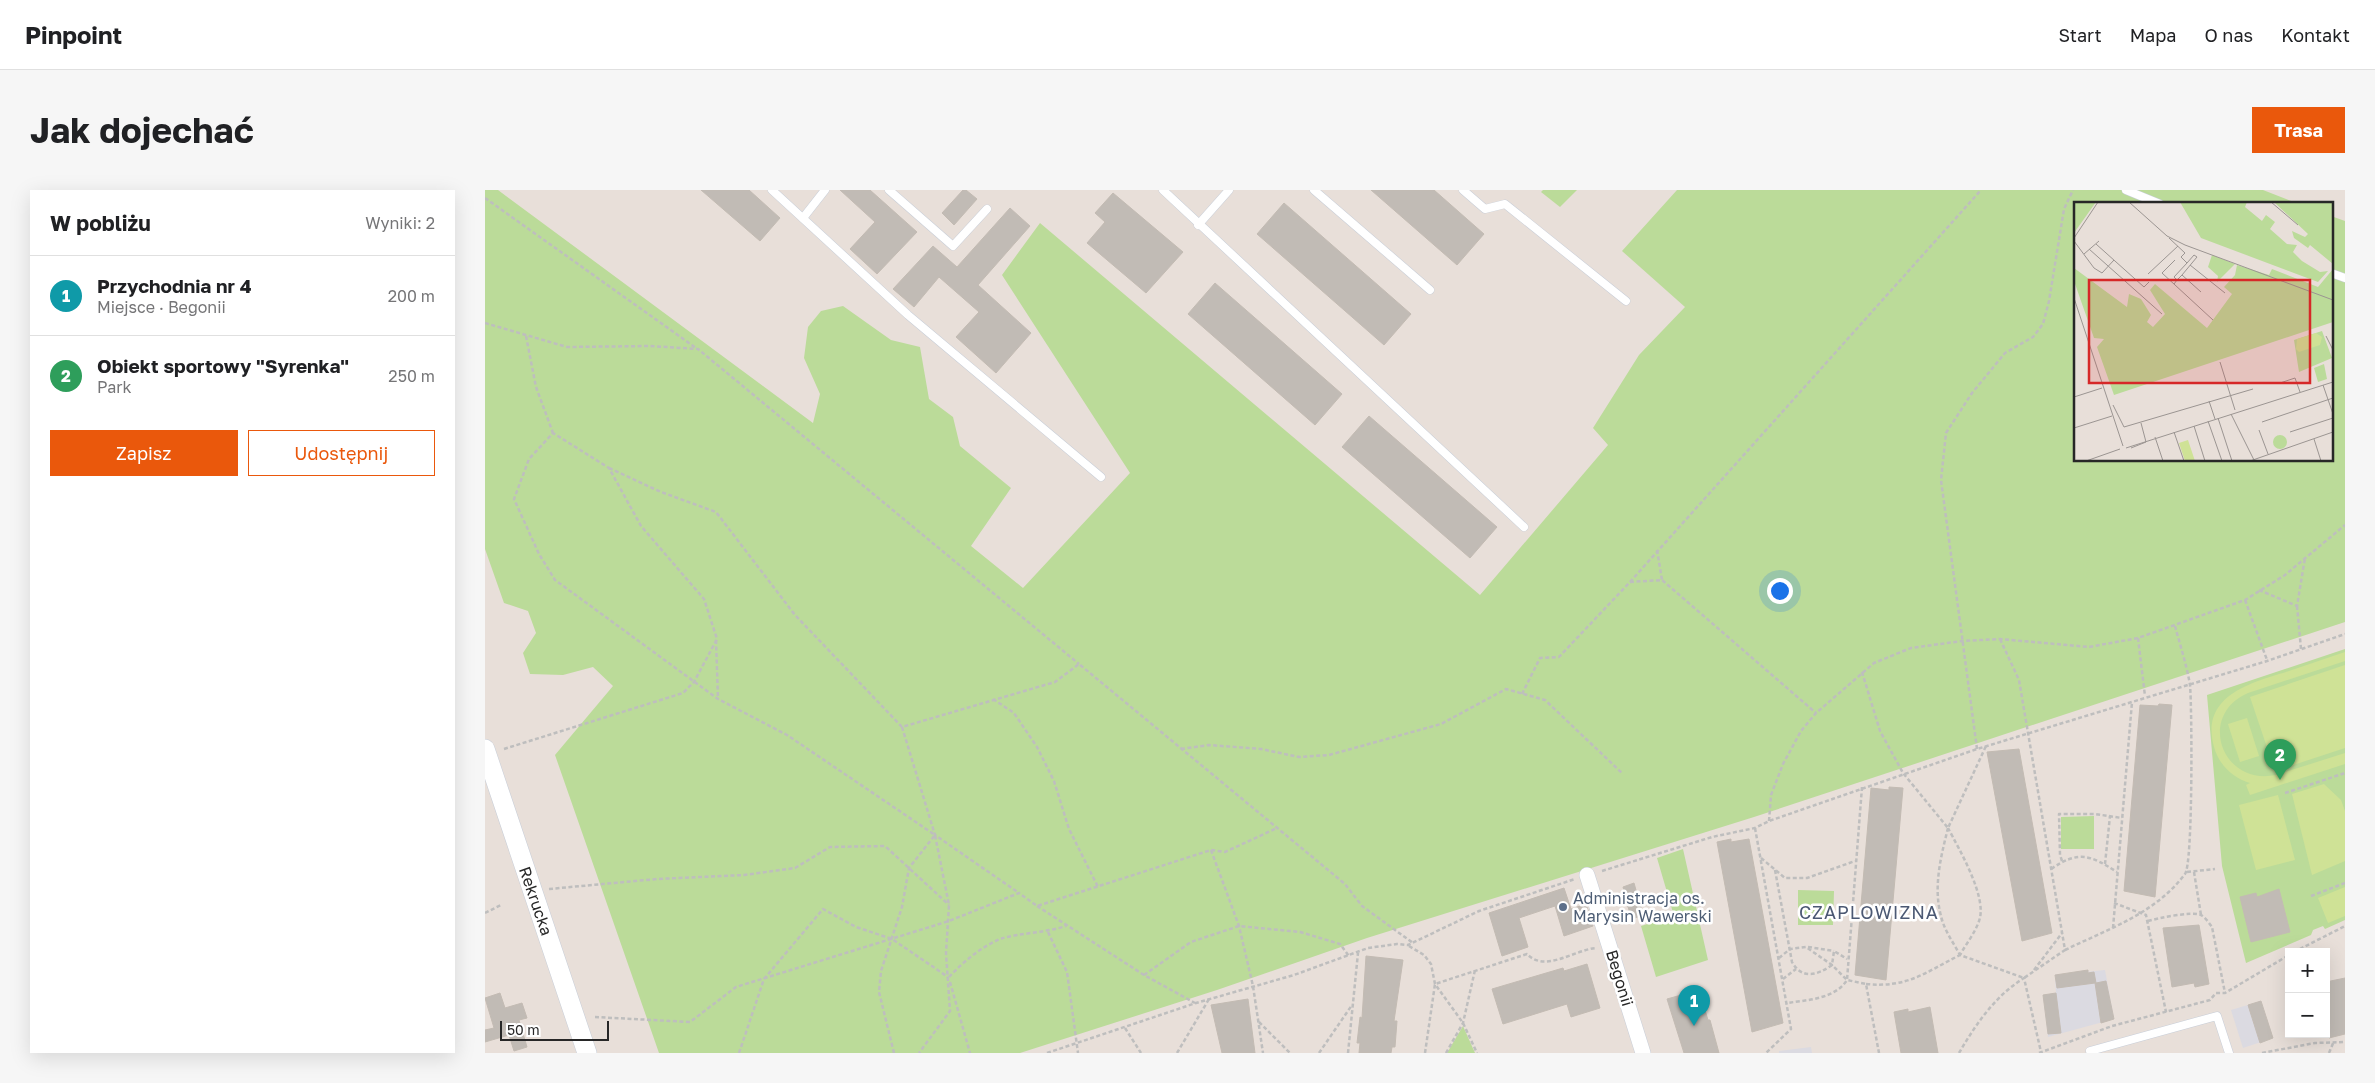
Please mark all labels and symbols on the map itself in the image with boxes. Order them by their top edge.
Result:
inset map [2074,202,2333,461]
your location [1767,578,1793,604]
pin: 2 [2264,739,2296,780]
street label: Rekrucka [515,864,557,938]
place label: Administracja os. Marysin Wawerski [1573,888,1712,926]
marker: Administracja os. Marysin Wawerski [1557,901,1569,913]
district label: CZAPLOWIZNA [1799,901,1939,923]
street label: Begonii [1602,947,1638,1009]
pin: 1 [1678,985,1710,1026]
scale bar [500,1018,609,1041]

